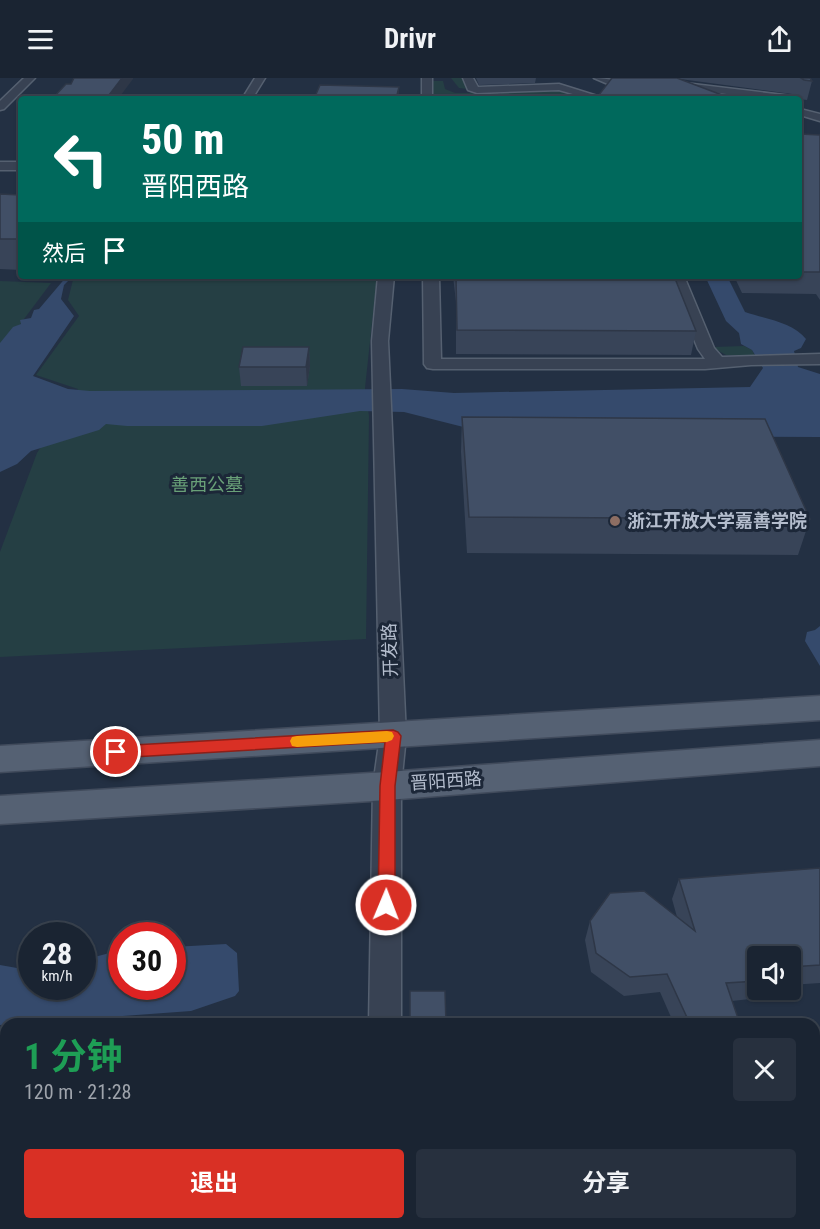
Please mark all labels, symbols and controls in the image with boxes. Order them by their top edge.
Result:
icon: menu [24,23,57,56]
text: Drivr [384,23,436,55]
icon: share [763,23,796,56]
text: 50 m [141,115,224,164]
icon: left [42,120,120,198]
text: 晋阳西路 [141,171,249,203]
icon: arrive [98,234,131,267]
text: 然后 [42,241,86,266]
park label: 善西公墓 [171,474,243,495]
place label: 浙江开放大学嘉善学院 [627,510,807,531]
marker: 浙江开放大学嘉善学院 [608,514,622,528]
street label: 开发路 [378,623,401,677]
pin [90,726,141,777]
icon: arrive [99,735,132,768]
street label: 晋阳西路 [409,768,483,793]
position arrow [354,873,418,937]
speed limit sign: 30 [108,922,186,1000]
text: 28 [42,936,72,971]
map controls [747,946,801,1000]
button: sound [747,946,801,1000]
text: km/h [42,967,72,985]
text: 1 分钟 [24,1036,123,1078]
button: close [733,1038,796,1101]
text: 120 m · 21:28 [24,1080,131,1104]
button: 退出 [24,1149,404,1218]
button: 分享 [416,1149,796,1218]

